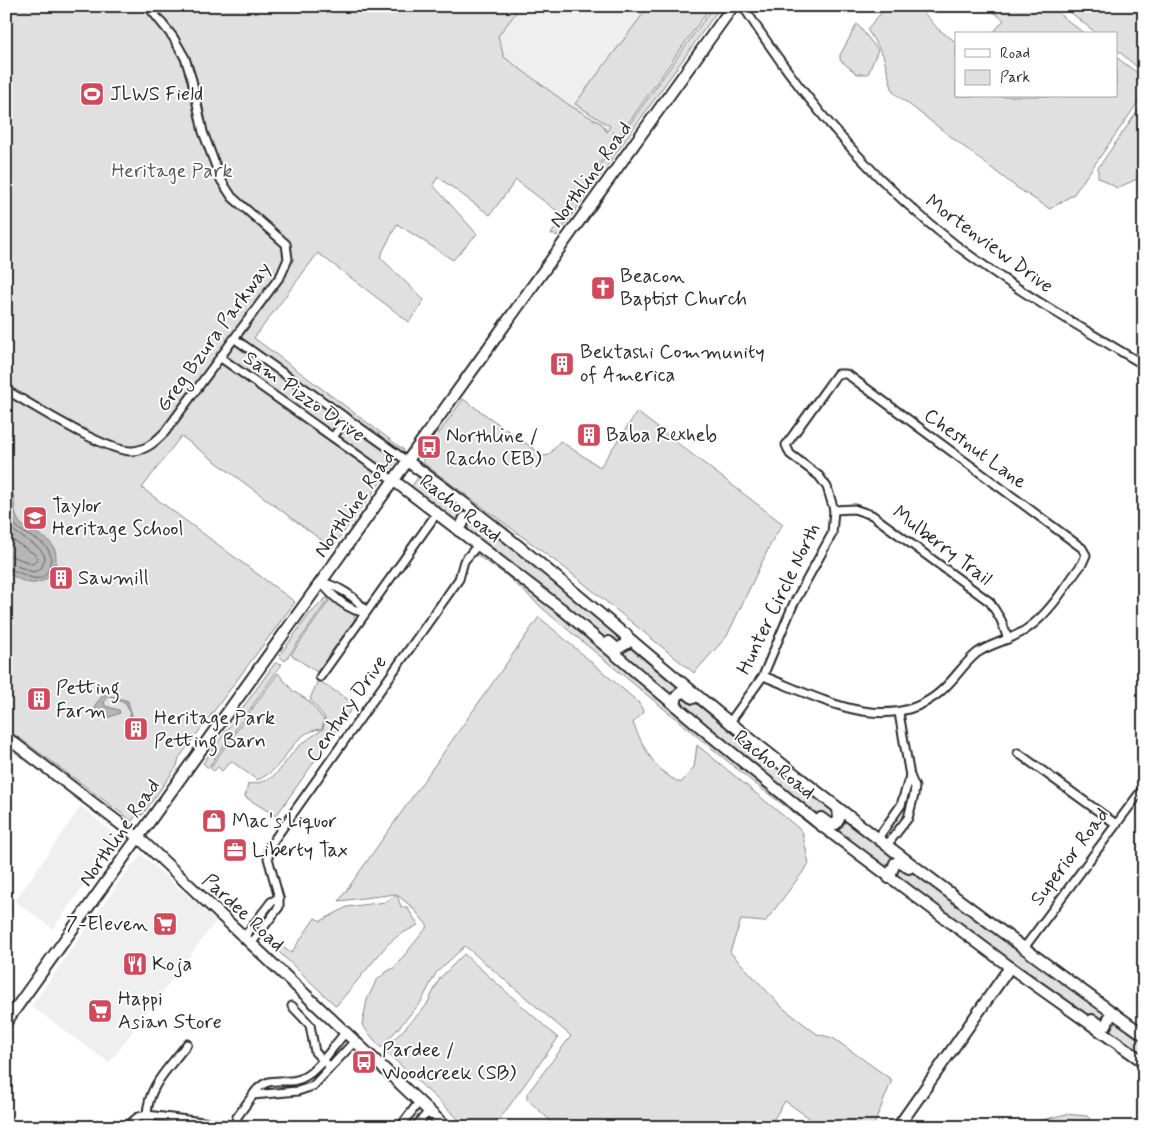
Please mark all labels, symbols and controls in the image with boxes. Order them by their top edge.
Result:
legend [955,32,1118,98]
text: Road [1000,44,1030,64]
text: Park [1000,68,1030,88]
sports icon: JLWS Field [79,81,105,107]
place label: JLWS Field [110,81,203,108]
street label: Northline Road [543,116,639,234]
park label: Heritage Park [111,158,233,185]
street label: Mortenview Drive [919,188,1059,300]
street label: Greg Bzura Parkway [150,257,278,418]
place label: Beacon Baptist Church [620,263,747,313]
church icon: Beacon Baptist Church [590,275,616,301]
place label: Bektashi Community of America [580,339,765,389]
street label: Sam Pizzo Drive [238,345,370,449]
building icon: Bektashi Community of America [549,351,575,377]
street label: Chestnut Lane [918,402,1032,496]
building icon: Baba Rexheb [576,422,602,448]
place label: Baba Rexheb [606,422,717,449]
place label: Northline / Racho (EB) [446,423,542,473]
bus stop icon: Northline / Racho (EB) [416,434,442,460]
street label: Northline Road [308,445,402,563]
street label: Racho Road [413,468,507,550]
place label: Taylor Heritage School [52,493,183,543]
street label: Mulberry Trail [887,500,997,592]
school or university icon: Taylor Heritage School [22,505,48,531]
street label: Hunter Circle North [731,519,827,679]
building icon: Sawmill [48,565,74,591]
place label: Sawmill [78,565,149,592]
street label: Century Drive [300,650,394,768]
place label: Petting Farm [56,675,120,725]
building icon: Petting Farm [26,686,52,712]
place label: Heritage Park Petting Barn [154,705,275,757]
building icon: Heritage Park Petting Barn [123,716,149,742]
street label: Racho Road [728,724,820,806]
street label: Northline Road [73,774,167,892]
street label: Superior Road [1024,803,1116,911]
shop icon: Mac's Liquor [201,808,227,834]
place label: Mac's Liquor [232,808,337,835]
office icon: Liberty Tax [222,837,248,863]
place label: Liberty Tax [252,837,348,864]
street label: Pardee Road [196,868,290,958]
place label: 7-Eleven [66,911,148,938]
supermarket icon: 7-Eleven [152,911,178,937]
restaurant icon: Koja [122,951,148,977]
place label: Koja [152,951,192,978]
place label: Happi Asian Store [118,986,222,1036]
supermarket icon: Happi Asian Store [87,998,113,1024]
place label: Pardee / Woodcreek (SB) [382,1037,516,1087]
bus stop icon: Pardee / Woodcreek (SB) [351,1049,377,1075]

